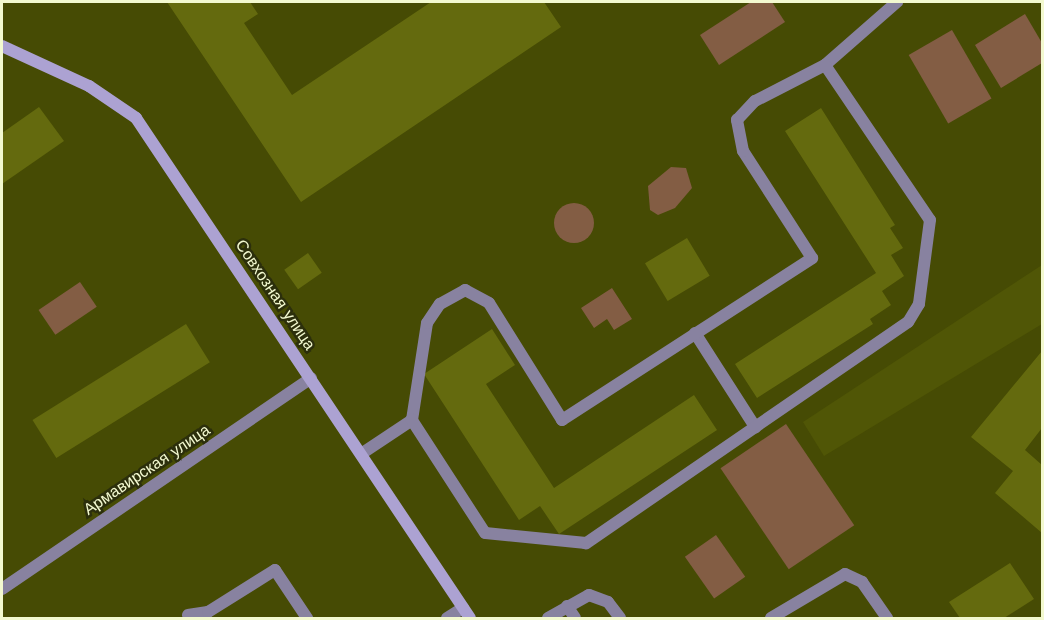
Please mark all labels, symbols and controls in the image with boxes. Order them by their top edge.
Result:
street label: Совхозная улица [231,236,319,354]
street label: Армавирская улица [80,421,214,519]

